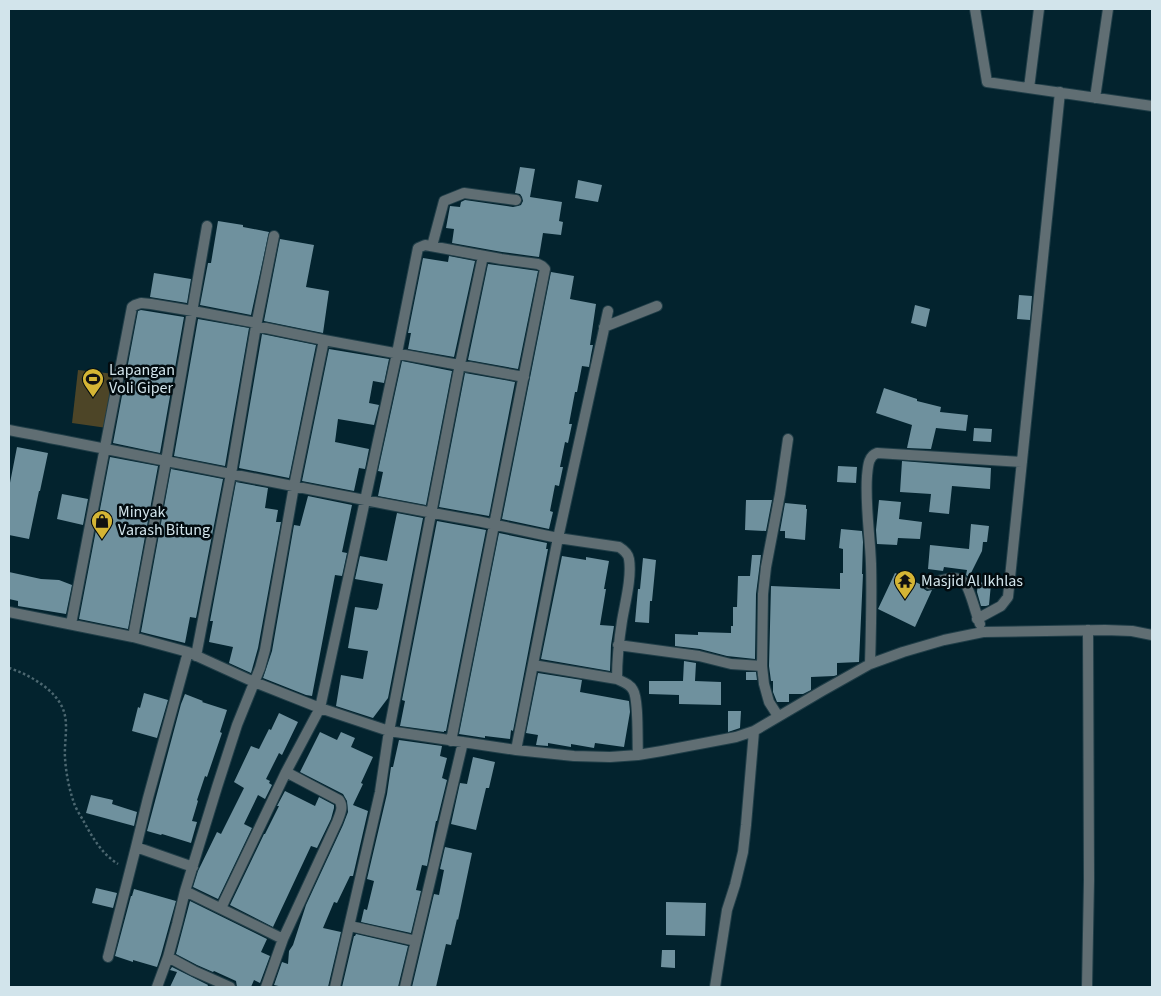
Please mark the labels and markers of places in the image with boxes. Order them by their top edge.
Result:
place label: Lapangan Voli Giper [109,359,175,399]
sports icon: Lapangan Voli Giper [81,367,105,398]
place label: Minyak Varash Bitung [118,501,210,541]
shop icon: Minyak Varash Bitung [90,509,114,540]
temple icon: Masjid Al Ikhlas [893,569,917,600]
place label: Masjid Al Ikhlas [921,570,1023,592]

